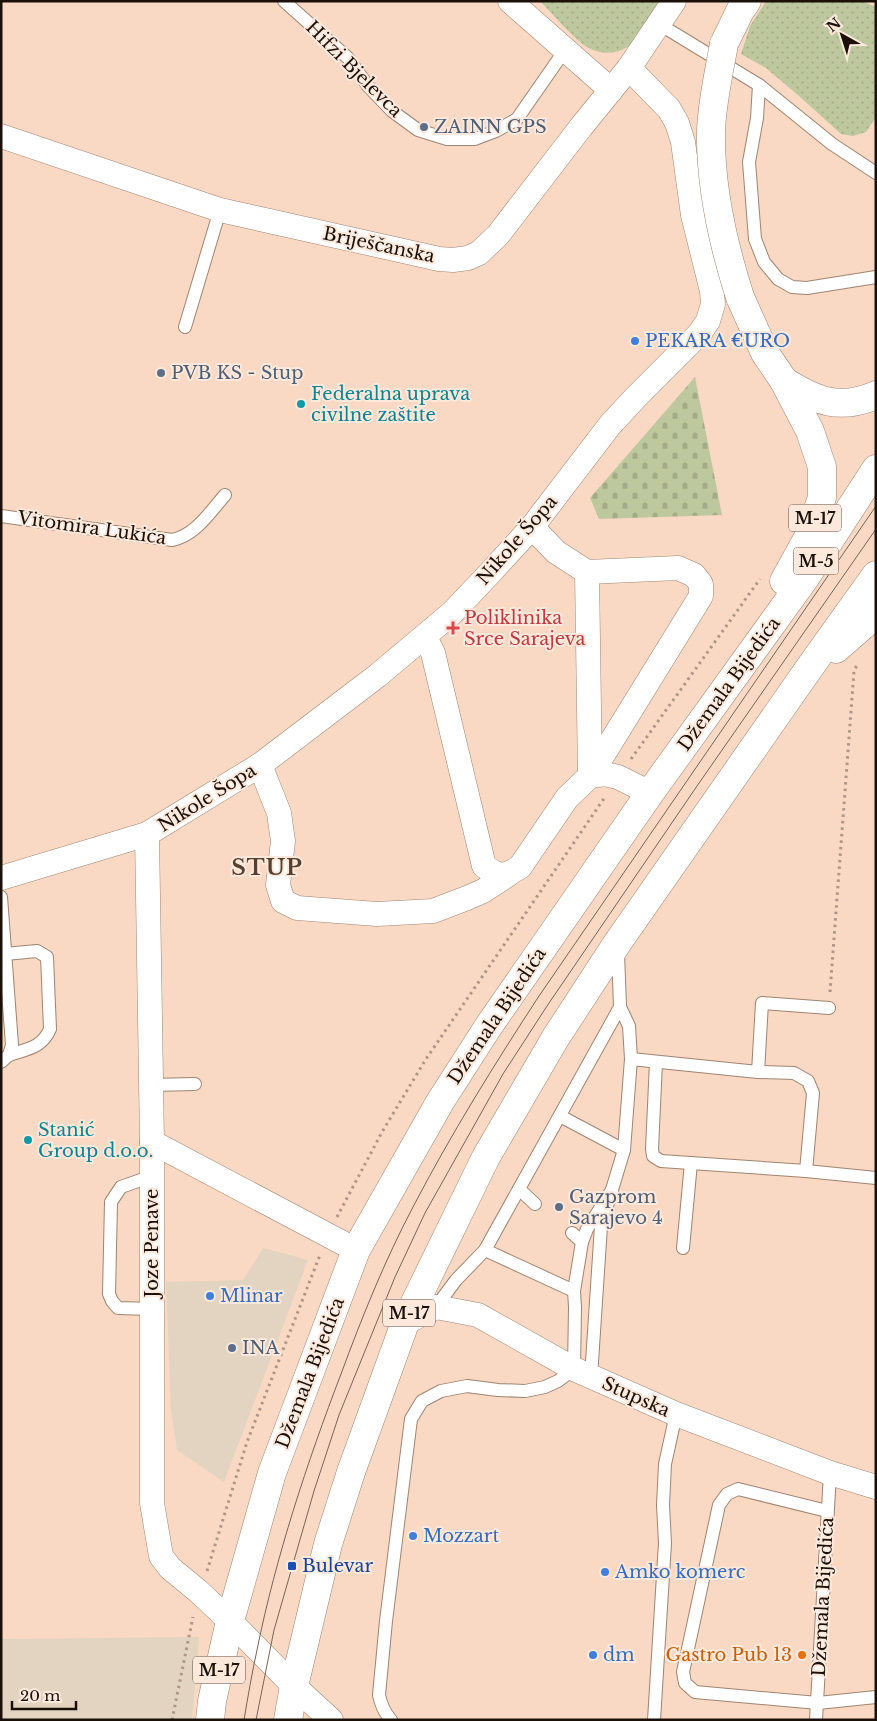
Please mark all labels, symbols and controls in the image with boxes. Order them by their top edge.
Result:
north arrow [817,10,867,60]
text: N [823,14,845,36]
street label: Hifzi Bjelevca [301,16,407,122]
place label: ZAINN GPS [434,116,547,138]
marker: ZAINN GPS [418,121,430,133]
street label: Briješčanska [321,222,437,268]
place label: PEKARA €URO [645,330,790,352]
marker: PEKARA €URO [629,335,641,347]
place label: PVB KS - Stup [171,362,303,384]
marker: PVB KS - Stup [155,367,167,379]
place label: Federalna uprava civilne zaštite [311,383,470,426]
marker: Federalna uprava civilne zaštite [295,398,307,410]
street label: Nikole Šopa [471,490,562,589]
road number: M-17 [789,504,841,532]
street label: Vitomira Lukića [15,507,168,549]
road number: M-5 [794,548,838,574]
place label: Poliklinika Srce Sarajeva [464,607,586,650]
street label: Džemala Bijedića [673,613,785,755]
marker: Poliklinika Srce Sarajeva [446,621,460,635]
street label: Nikole Šopa [153,758,260,837]
district label: STUP [231,854,303,881]
street label: Džemala Bijedića [443,944,551,1088]
place label: Stanić Group d.o.o. [38,1119,153,1162]
marker: Stanić Group d.o.o. [22,1134,34,1146]
place label: Gazprom Sarajevo 4 [569,1186,663,1229]
street label: Joze Penave [141,1189,163,1299]
marker: Gazprom Sarajevo 4 [553,1201,565,1213]
place label: Mlinar [220,1285,283,1307]
marker: Mlinar [204,1290,216,1302]
street label: Džemala Bijedića [271,1294,349,1452]
road number: M-17 [383,1300,435,1326]
place label: INA [242,1337,280,1359]
marker: INA [226,1342,238,1354]
street label: Stupska [599,1372,673,1422]
street label: Džemala Bijedića [808,1517,838,1677]
place label: Mozzart [423,1525,499,1547]
marker: Mozzart [407,1530,419,1542]
place label: Bulevar [302,1555,373,1577]
marker: Bulevar [286,1560,298,1572]
place label: Amko komerc [614,1561,746,1583]
marker: Amko komerc [599,1566,611,1578]
place label: dm [603,1644,634,1666]
place label: Gastro Pub 13 [666,1644,792,1666]
marker: dm [587,1649,599,1661]
marker: Gastro Pub 13 [796,1649,808,1661]
road number: M-17 [193,1656,245,1684]
scale bar [12,1678,76,1710]
text: 20 m [20,1686,60,1705]

